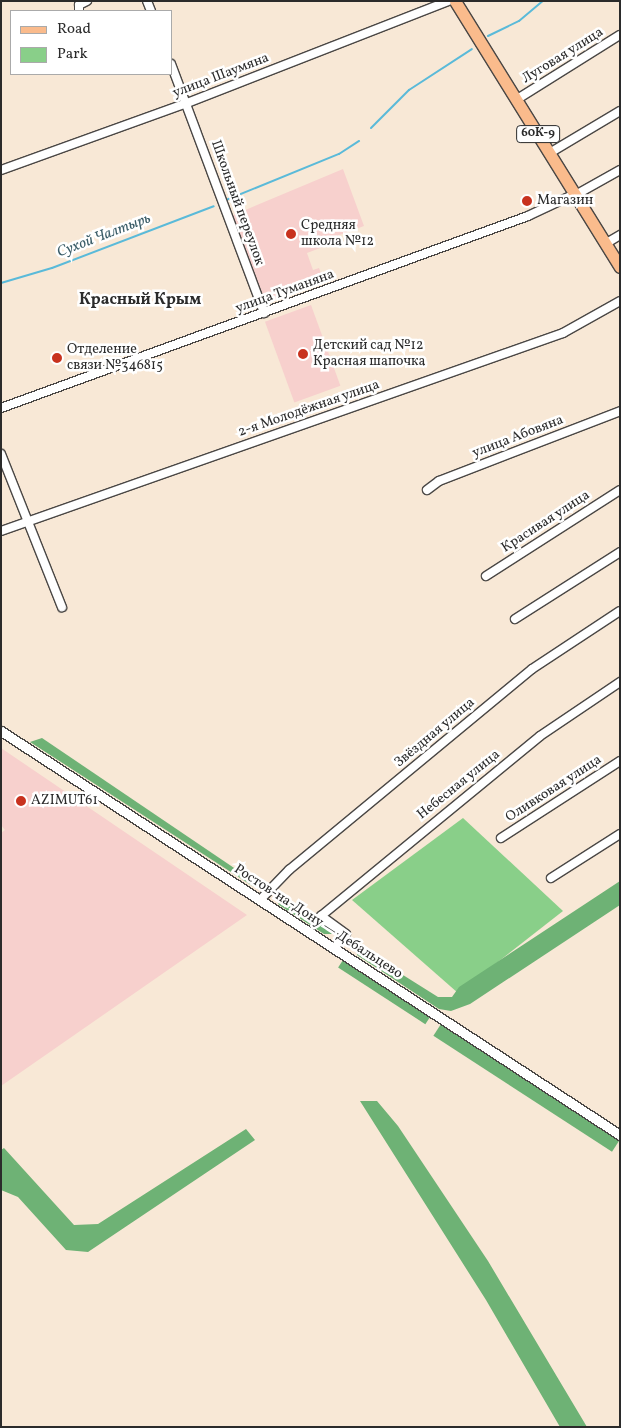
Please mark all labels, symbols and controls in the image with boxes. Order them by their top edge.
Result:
legend [10,10,172,75]
text: Road [57,19,91,40]
street label: Луговая улица [519,24,607,88]
text: Park [57,44,88,65]
street label: улица Шаумяна [170,50,272,102]
road number: 60К-9 [516,125,560,144]
street label: Школьный переулок [207,138,267,268]
place label: Магазин [537,193,593,209]
marker: Магазин [521,195,533,207]
water label: Сухой Чалтырь [55,210,153,262]
place label: Средняя школа №12 [301,218,374,250]
marker: Средняя школа №12 [285,228,297,240]
street label: улица Туманяна [233,266,337,318]
district label: Красный Крым [79,290,201,310]
place label: Детский сад №12 Красная шапочка [313,338,425,371]
place label: Отделение связи №346815 [67,342,163,374]
marker: Детский сад №12 Красная шапочка [297,348,309,360]
marker: Отделение связи №346815 [51,352,63,364]
street label: 2-я Молодёжная улица [236,377,382,441]
street label: улица Абовяна [470,412,566,462]
street label: Красивая улица [498,487,594,557]
street label: Звёздная улица [391,694,479,772]
street label: Небесная улица [414,746,504,824]
street label: Оливковая улица [503,752,605,826]
place label: AZIMUT61 [31,793,98,809]
marker: AZIMUT61 [15,795,27,807]
street label: Ростов-на-Дону — Дебальцево [230,861,406,983]

